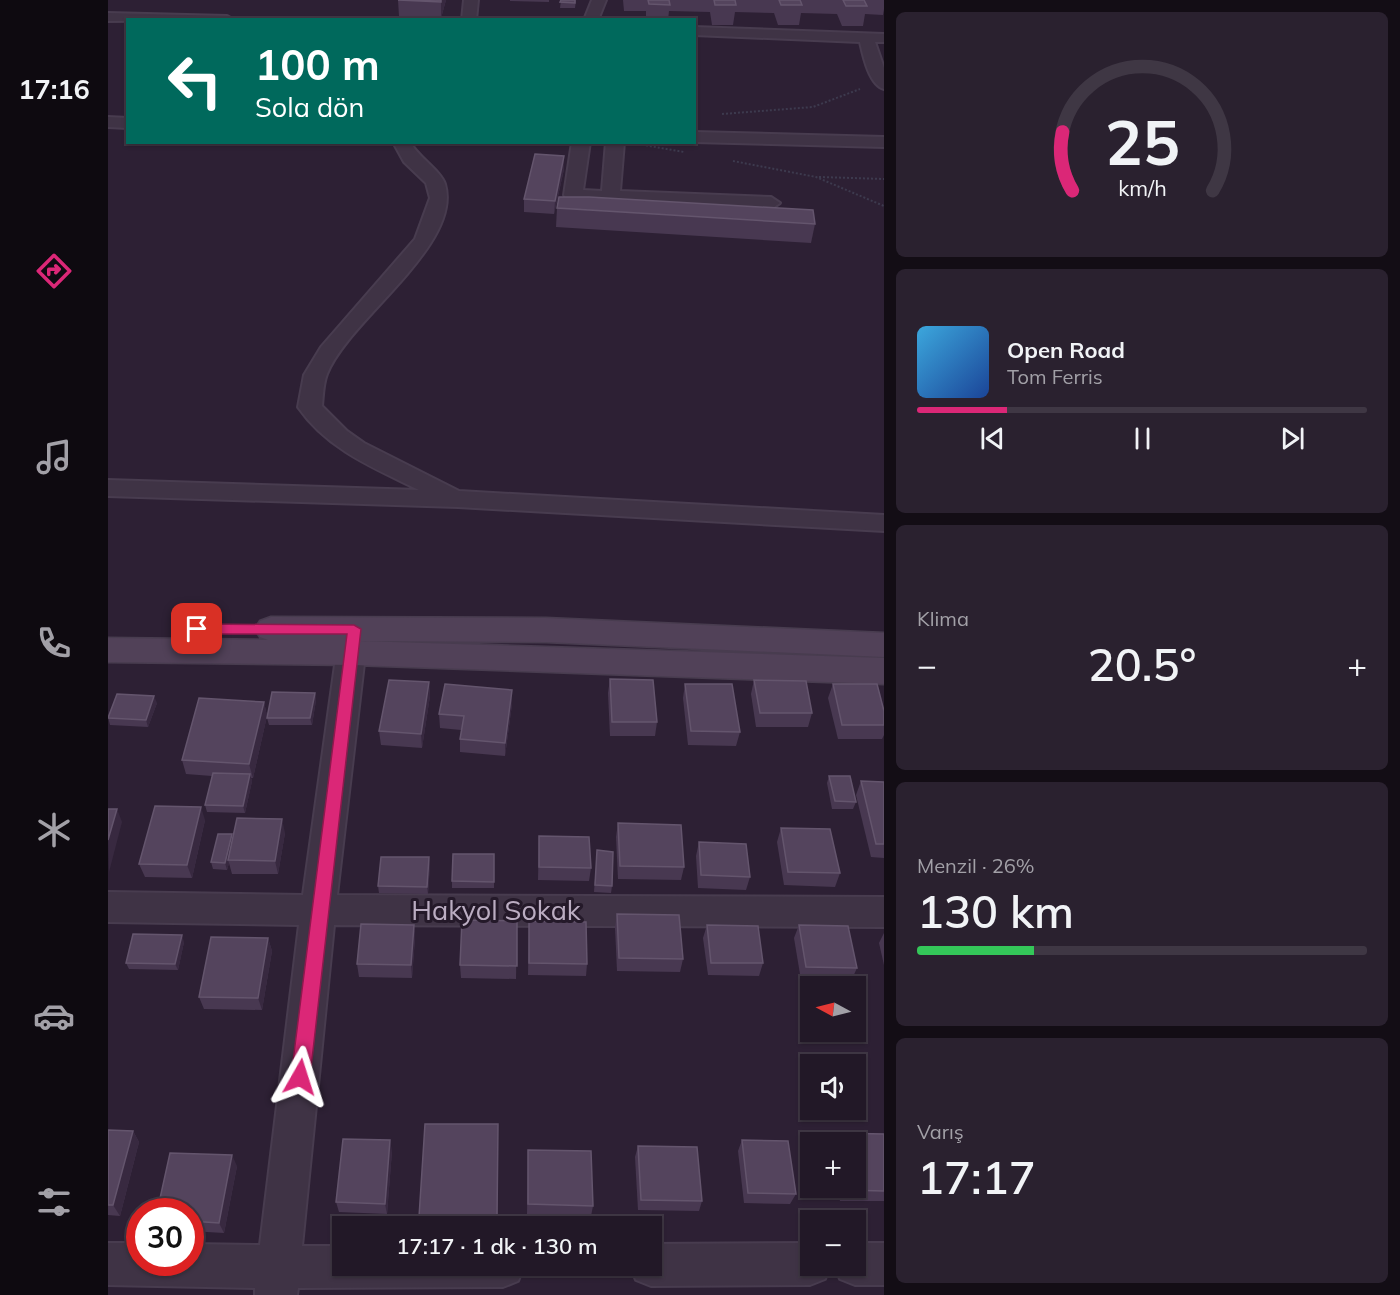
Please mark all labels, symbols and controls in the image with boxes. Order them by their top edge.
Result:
text: 100 m [255,38,380,91]
icon: left [156,42,234,120]
text: 17:16 [18,72,90,106]
text: Sola dön [255,90,364,124]
text: 25 [1105,102,1179,181]
text: km/h [1118,175,1166,202]
icon: directions [33,250,75,292]
text: Open Road [1007,336,1125,364]
text: Tom Ferris [1007,364,1103,389]
icon: previous [976,422,1009,455]
icon: pause [1126,422,1159,455]
icon: next [1276,422,1309,455]
icon: music [33,436,75,478]
pin [171,603,222,654]
text: Klima [917,606,969,631]
icon: arrive [180,612,213,645]
icon: phone [33,622,75,664]
text: 20.5° [1088,636,1196,692]
text: − [917,644,937,685]
text: + [1347,644,1367,685]
icon: climate [33,809,75,851]
text: Menzil · 26% [917,853,1035,878]
text: 130 km [917,883,1074,939]
street label: Hakyol Sokak [411,893,582,927]
north arrow [800,976,866,1042]
map controls [800,976,866,1276]
icon: car [33,995,75,1037]
position arrow [268,1045,332,1109]
button: sound [800,1054,866,1120]
text: Varış [917,1119,964,1144]
button: + [800,1132,866,1198]
text: 17:17 [917,1149,1036,1205]
icon: filters [33,1181,75,1223]
speed limit sign: 30 [126,1198,204,1276]
button: − [800,1210,866,1276]
text: 17:17 · 1 dk · 130 m [396,1232,598,1260]

